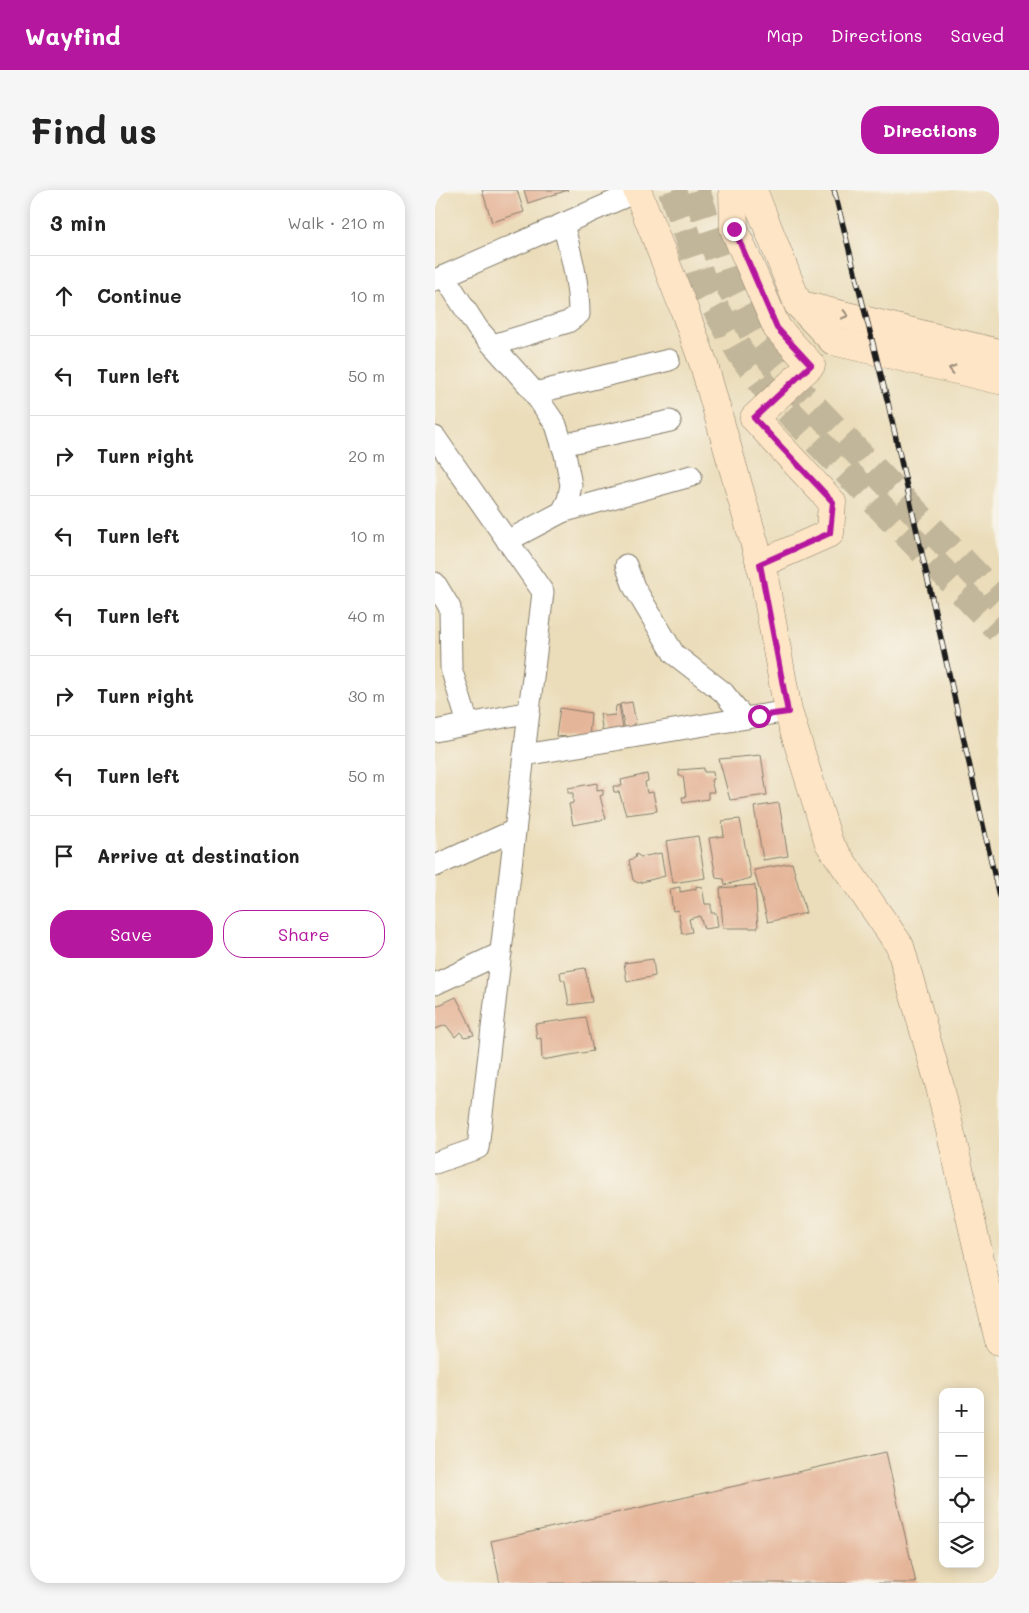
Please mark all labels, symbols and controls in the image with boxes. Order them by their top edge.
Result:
text: Wayfind [25,20,121,51]
text: Map [766,23,803,47]
text: Directions [831,23,923,47]
text: Saved [951,23,1004,47]
button: Directions [861,106,999,154]
text: Find us [30,107,157,153]
text: 3 min [50,209,106,236]
text: Walk · 210 m [287,212,385,233]
route end [723,218,746,241]
icon: ahead [50,282,78,310]
text: Continue [97,283,182,308]
text: 10 m [350,285,385,306]
one-way arrow [841,309,850,320]
icon: left [50,362,78,390]
text: Turn left [97,363,180,388]
one-way arrow [948,364,956,374]
text: 50 m [348,365,385,386]
icon: right [50,442,78,470]
text: Turn right [97,443,194,468]
text: 20 m [348,445,385,466]
icon: left [50,522,78,550]
text: Turn left [97,523,180,548]
text: 10 m [350,525,385,546]
icon: left [50,602,78,630]
text: Turn left [97,603,180,628]
text: 40 m [348,605,385,626]
icon: right [50,682,78,710]
text: Turn right [97,683,194,708]
text: 30 m [348,685,385,706]
route start [748,705,771,728]
icon: left [50,762,78,790]
text: Turn left [97,763,180,788]
text: 50 m [348,765,385,786]
icon: arrive [50,842,78,870]
text: Arrive at destination [97,843,300,868]
button: Save [50,910,213,958]
button: Share [223,910,385,958]
map controls [939,1388,984,1568]
button: + [939,1388,984,1433]
button: − [939,1433,984,1478]
button: locate [939,1478,984,1523]
button: layers [939,1523,984,1568]

